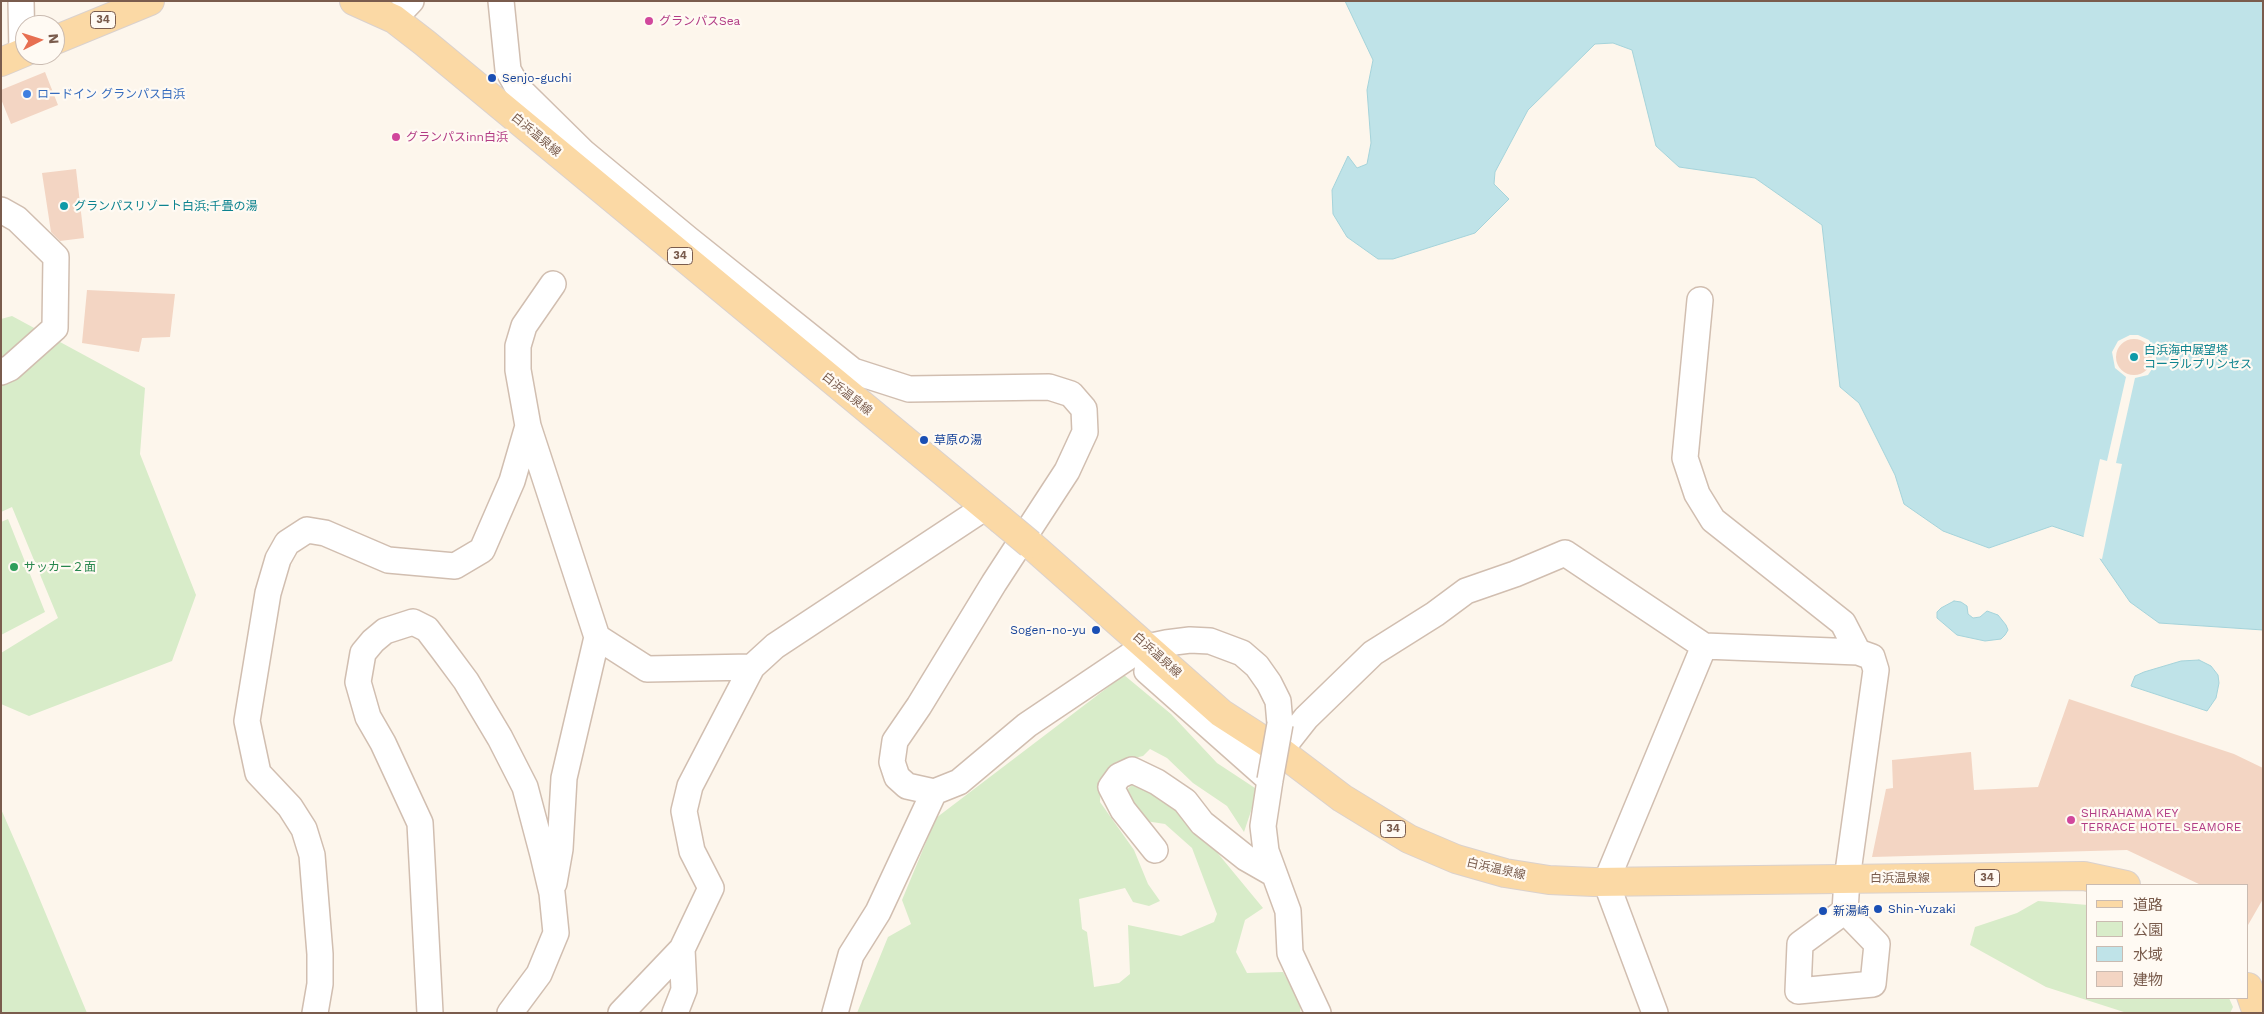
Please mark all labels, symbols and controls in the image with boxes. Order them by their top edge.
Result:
road number: 34 [90,12,116,28]
place label: グランパスSea [659,14,740,28]
north arrow [15,15,65,65]
marker: グランパスSea [643,15,655,27]
text: N [46,33,62,45]
place label: Senjo-guchi [502,71,572,85]
marker: Senjo-guchi [486,72,498,84]
place label: ロードイン グランパス白浜 [37,87,185,101]
marker: ロードイン グランパス白浜 [21,88,33,100]
street label: 白浜温泉線 [508,110,564,160]
place label: グランパスinn白浜 [406,130,508,144]
marker: グランパスinn白浜 [390,131,402,143]
place label: グランパスリゾート白浜;千畳の湯 [74,199,258,213]
marker: グランパスリゾート白浜;千畳の湯 [58,200,70,212]
road number: 34 [668,248,692,264]
place label: 白浜海中展望塔 コーラルプリンセス [2144,343,2252,371]
marker: 白浜海中展望塔 コーラルプリンセス [2128,351,2140,363]
street label: 白浜温泉線 [819,370,875,418]
place label: 草原の湯 [934,433,982,447]
marker: 草原の湯 [918,434,930,446]
place label: サッカー２面 [24,560,96,574]
marker: サッカー２面 [8,561,20,573]
place label: Sogen-no-yu [1010,623,1086,637]
marker: Sogen-no-yu [1090,624,1102,636]
street label: 白浜温泉線 [1130,630,1184,680]
place label: SHIRAHAMA KEY TERRACE HOTEL SEAMORE [2081,806,2241,834]
marker: SHIRAHAMA KEY TERRACE HOTEL SEAMORE [2065,814,2077,826]
road number: 34 [1380,821,1406,838]
street label: 白浜温泉線 [1465,855,1527,883]
road number: 34 [1974,870,2000,886]
street label: 白浜温泉線 [1870,871,1930,885]
legend [2086,884,2249,999]
text: 道路 [2133,896,2163,914]
place label: Shin-Yuzaki [1888,902,1956,916]
marker: Shin-Yuzaki [1872,903,1884,915]
place label: 新湯崎 [1833,904,1869,918]
marker: 新湯崎 [1817,905,1829,917]
text: 公園 [2133,921,2163,939]
text: 水域 [2133,946,2163,964]
text: 建物 [2133,971,2163,989]

